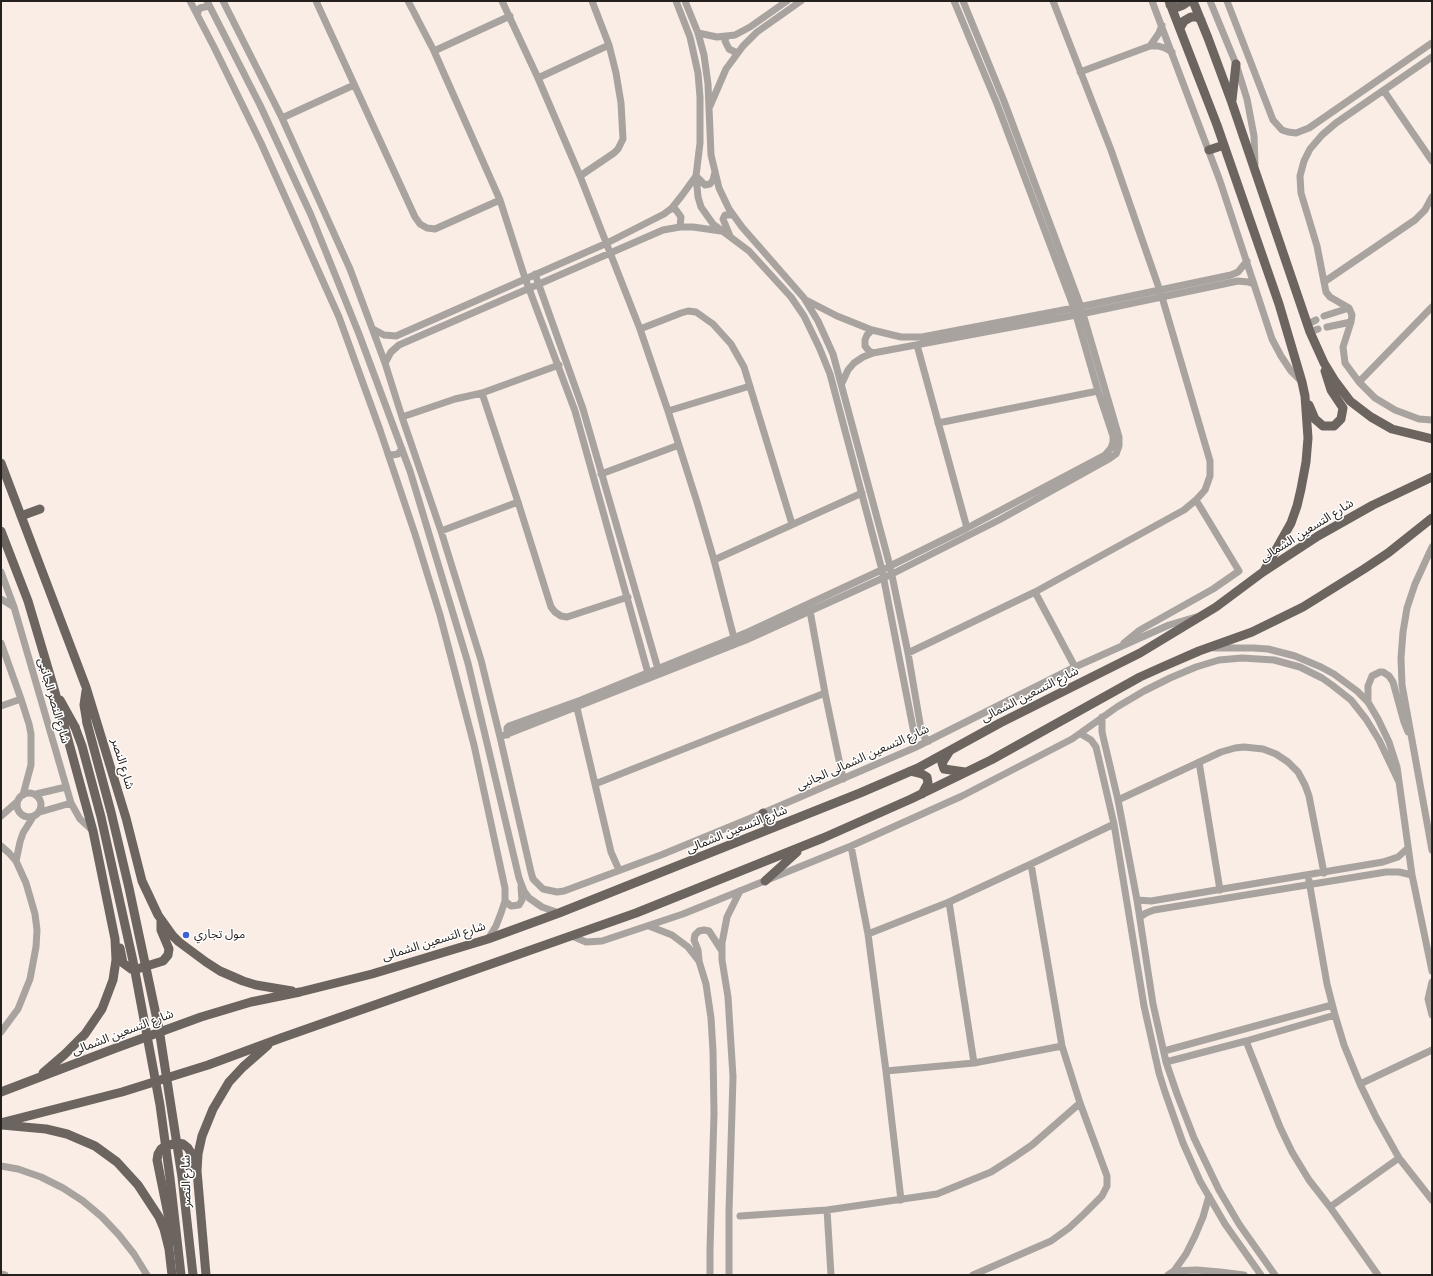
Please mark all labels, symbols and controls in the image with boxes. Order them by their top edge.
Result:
street label: شارع التسعين الشمالى [1258,496,1356,566]
street label: شارع النصر الجانبى [34,657,72,745]
street label: شارع التسعين الشمالى [979,664,1081,726]
street label: شارع التسعين الشمالى الجانبى [794,722,932,794]
street label: شارع النصر [107,737,137,791]
street label: شارع التسعين الشمالى [684,803,790,857]
street label: شارع التسعين الشمالى [380,919,488,965]
place label: مول تجاري [194,928,245,942]
marker: مول تجاري [181,930,191,940]
street label: شارع التسعين الشمالى [70,1007,176,1059]
street label: شارع النصر [179,1155,195,1207]

